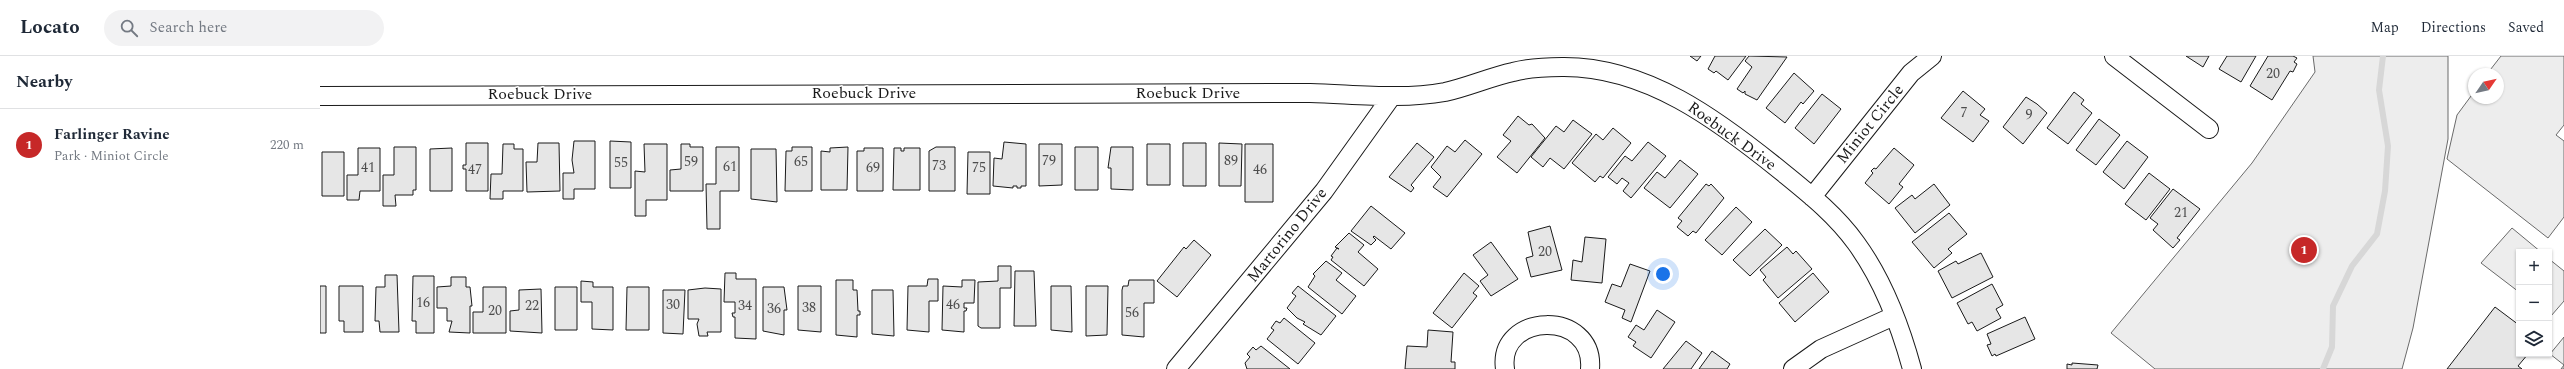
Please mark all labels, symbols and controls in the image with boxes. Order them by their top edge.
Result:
search box [104,10,384,46]
text: Locato [20,13,80,42]
text: Search here [150,16,227,39]
icon: search [118,17,140,39]
text: Map [2371,17,2399,38]
text: Directions [2421,17,2486,38]
text: Saved [2508,17,2544,38]
house number: 20 [2266,63,2280,84]
north arrow [2468,68,2504,104]
text: Nearby [16,69,72,95]
street label: Miniot Circle [1830,79,1910,169]
street label: Roebuck Drive [812,81,916,105]
street label: Roebuck Drive [1136,81,1240,105]
street label: Roebuck Drive [488,82,592,106]
street label: Roebuck Drive [1683,96,1781,176]
house number: 7 [1961,102,1968,123]
house number: 9 [2026,104,2033,125]
text: Farlinger Ravine [54,123,170,146]
text: 1 [25,135,33,155]
text: 220 m [270,135,304,155]
text: Park · Miniot Circle [54,146,169,166]
house number: 79 [1042,150,1056,171]
house number: 89 [1224,150,1238,171]
house number: 59 [684,151,698,172]
house number: 65 [794,151,808,172]
house number: 55 [614,152,628,173]
house number: 73 [932,155,946,176]
house number: 61 [723,156,737,177]
house number: 41 [361,157,375,178]
house number: 69 [866,157,880,178]
house number: 75 [972,157,986,178]
house number: 47 [468,159,482,180]
house number: 46 [1253,159,1267,180]
street label: Martorino Drive [1241,182,1333,288]
house number: 21 [2174,202,2188,223]
pin: 1 [2291,235,2317,265]
house number: 20 [1538,241,1552,262]
map controls [2516,249,2552,357]
button: + [2516,249,2552,285]
your location [1653,264,1673,284]
button: − [2516,285,2552,321]
house number: 16 [416,292,430,313]
house number: 30 [666,294,680,315]
house number: 46 [946,294,960,315]
house number: 22 [525,295,539,316]
house number: 34 [738,295,752,316]
house number: 38 [802,297,816,318]
house number: 36 [767,298,781,319]
house number: 20 [488,300,502,321]
house number: 56 [1125,302,1139,323]
button: layers [2516,321,2552,357]

